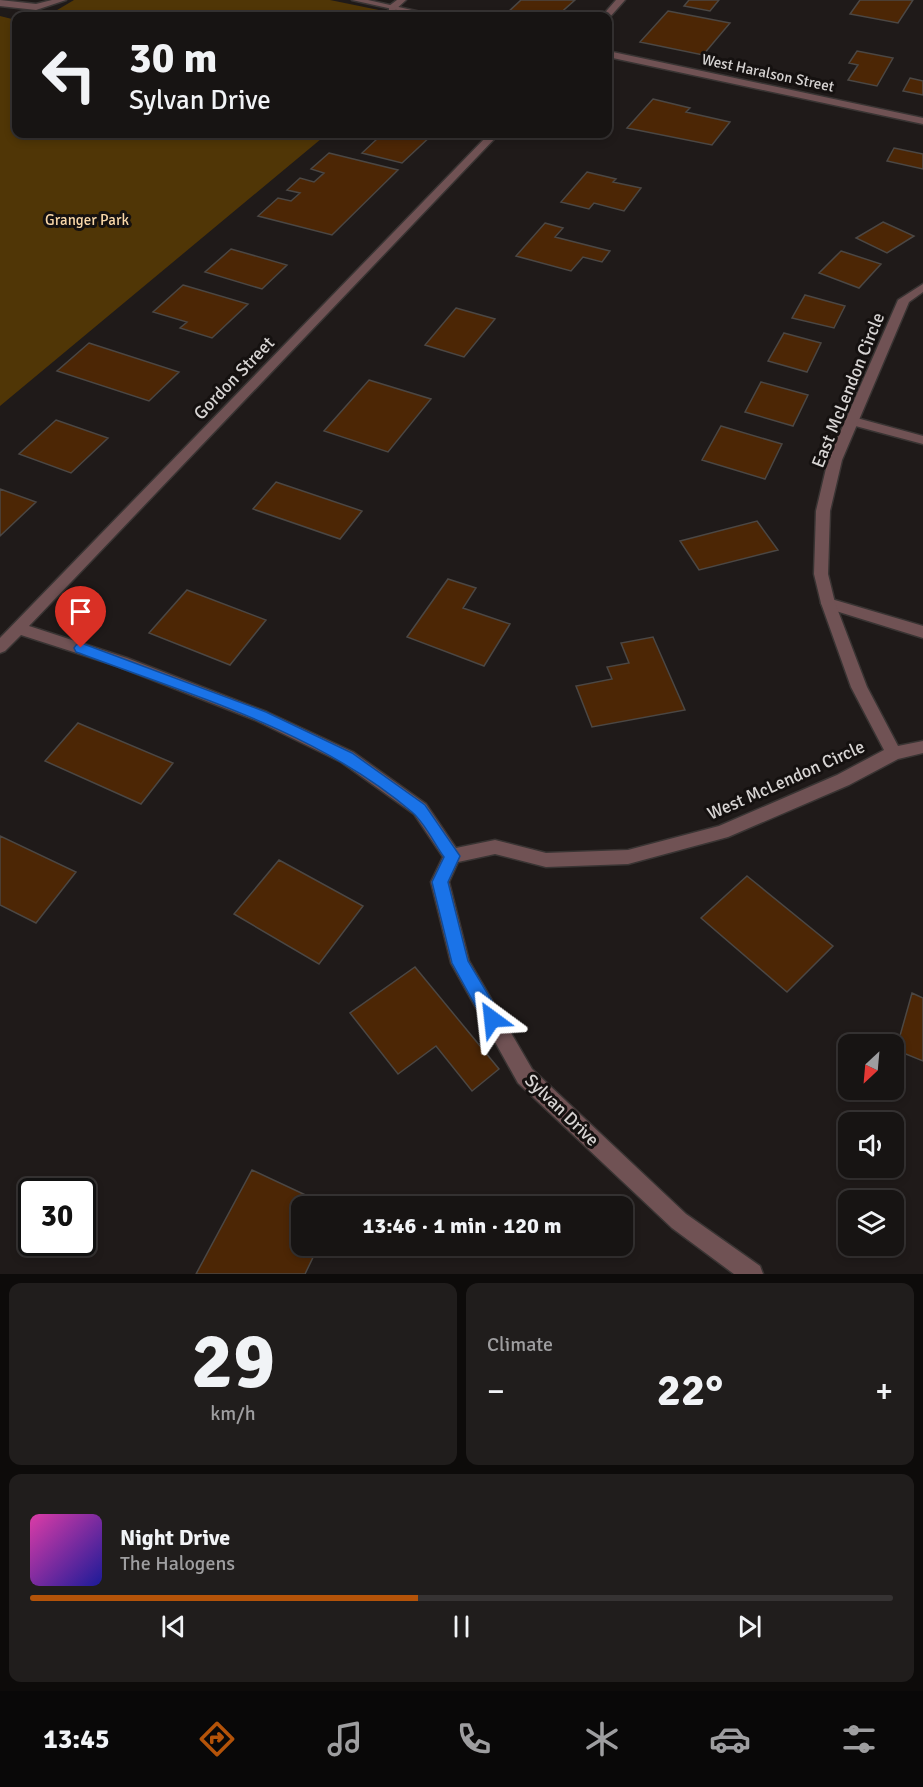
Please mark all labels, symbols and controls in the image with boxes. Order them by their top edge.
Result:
text: 30 m [129,33,218,84]
icon: left [30,36,108,114]
street label: West Haralson Street [700,50,836,96]
text: Sylvan Drive [129,84,271,117]
park label: Granger Park [45,211,129,229]
street label: East McLendon Circle [807,309,889,471]
street label: Gordon Street [189,332,279,424]
pin [55,586,106,648]
icon: arrive [64,595,97,628]
street label: West McLendon Circle [704,735,868,825]
position arrow [460,987,524,1051]
north arrow [838,1034,904,1100]
map controls [838,1034,904,1256]
street label: Sylvan Drive [520,1069,604,1151]
button: sound [838,1112,904,1178]
speed limit sign: 30 [18,1178,96,1256]
button: layers [838,1190,904,1256]
text: 13:46 · 1 min · 120 m [362,1212,562,1239]
text: 29 [191,1314,275,1410]
text: Climate [487,1332,553,1357]
text: 22° [657,1363,723,1418]
text: − [487,1371,505,1412]
text: + [875,1371,893,1412]
text: km/h [210,1401,256,1426]
text: Night Drive [120,1524,230,1551]
text: The Halogens [120,1551,235,1576]
icon: previous [157,1610,190,1643]
icon: pause [445,1610,478,1643]
icon: next [733,1610,766,1643]
icon: directions [196,1718,238,1760]
icon: music [324,1718,366,1760]
icon: phone [453,1718,495,1760]
icon: climate [581,1718,623,1760]
icon: car [709,1718,751,1760]
icon: filters [838,1718,880,1760]
text: 13:45 [43,1723,109,1756]

